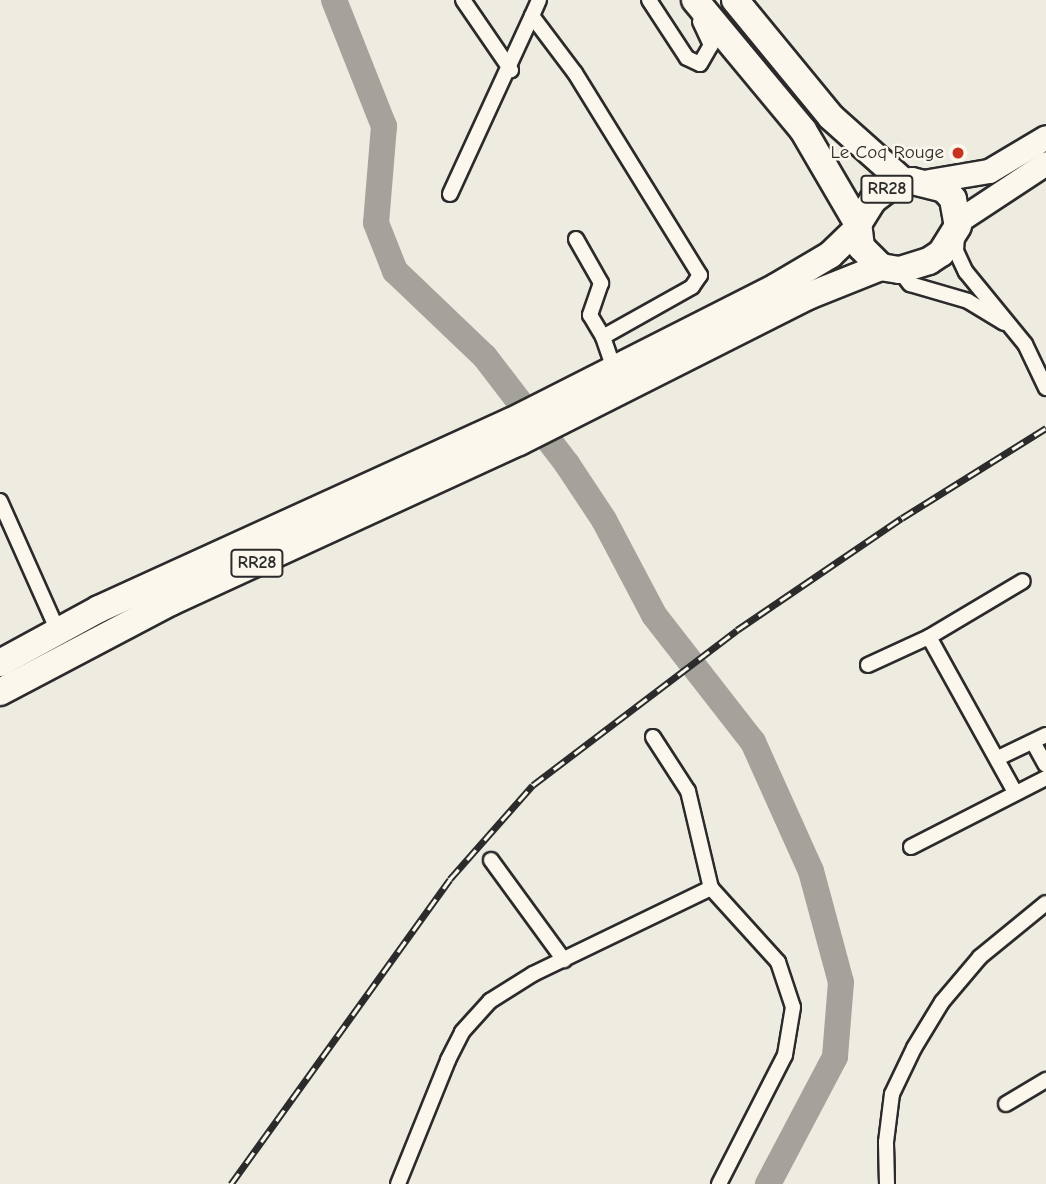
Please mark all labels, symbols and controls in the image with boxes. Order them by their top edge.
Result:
place label: Le Coq Rouge [831,142,944,164]
marker: Le Coq Rouge [950,145,966,161]
road number: RR28 [859,174,915,204]
road number: RR28 [229,548,285,578]

